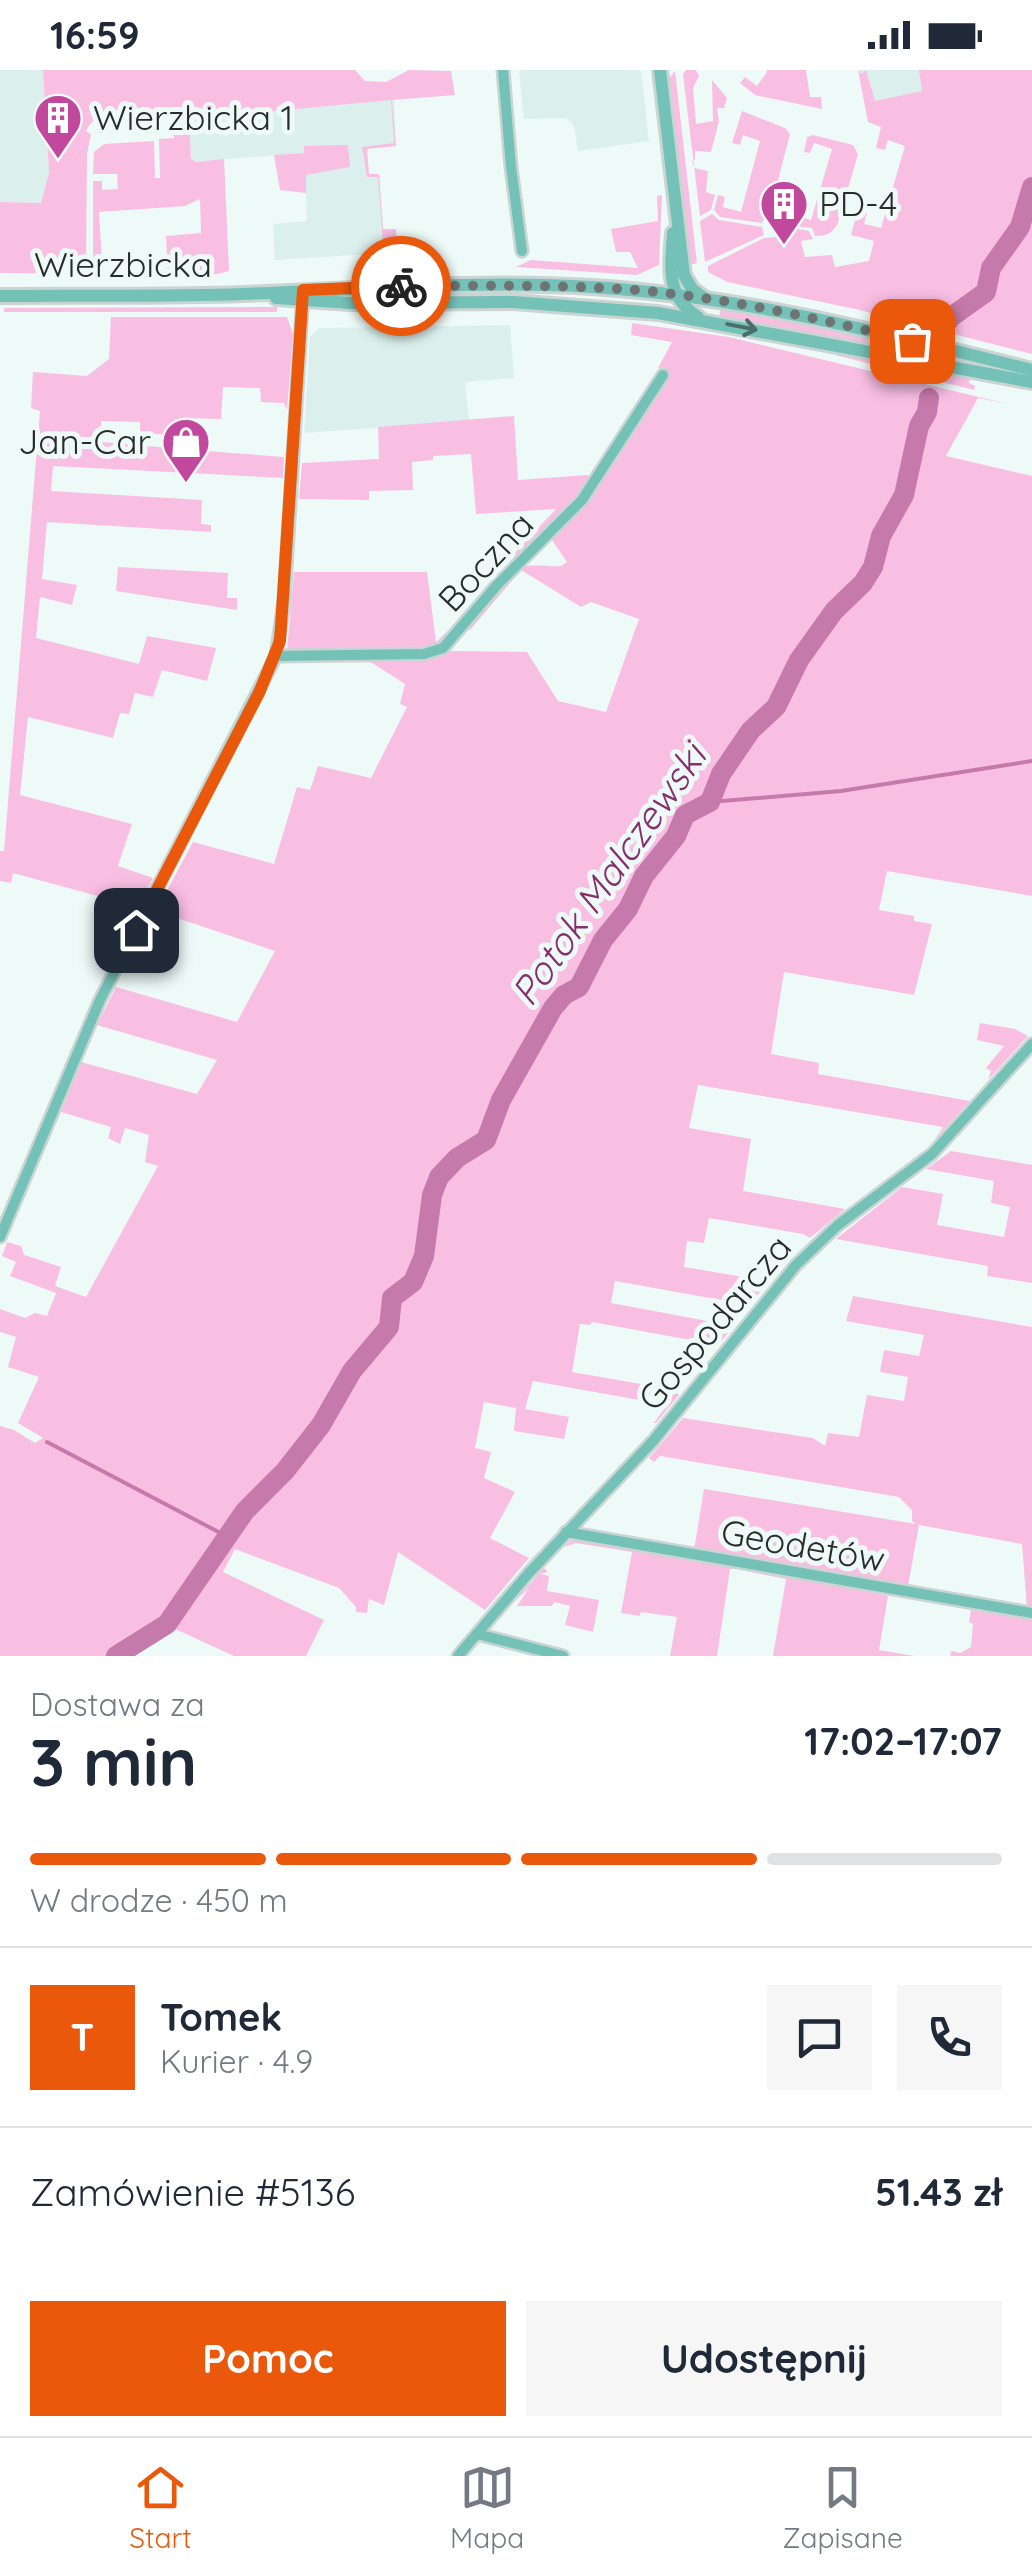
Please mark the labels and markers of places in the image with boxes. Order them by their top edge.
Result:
building icon: Wierzbicka 1 [32,92,84,160]
place label: Wierzbicka 1 [93,95,293,139]
building icon: PD-4 [758,178,810,246]
place label: PD-4 [819,181,897,225]
pin [870,299,955,384]
shop icon: Jan-Car [160,416,212,484]
place label: Jan-Car [18,419,151,463]
pin [94,888,179,973]

